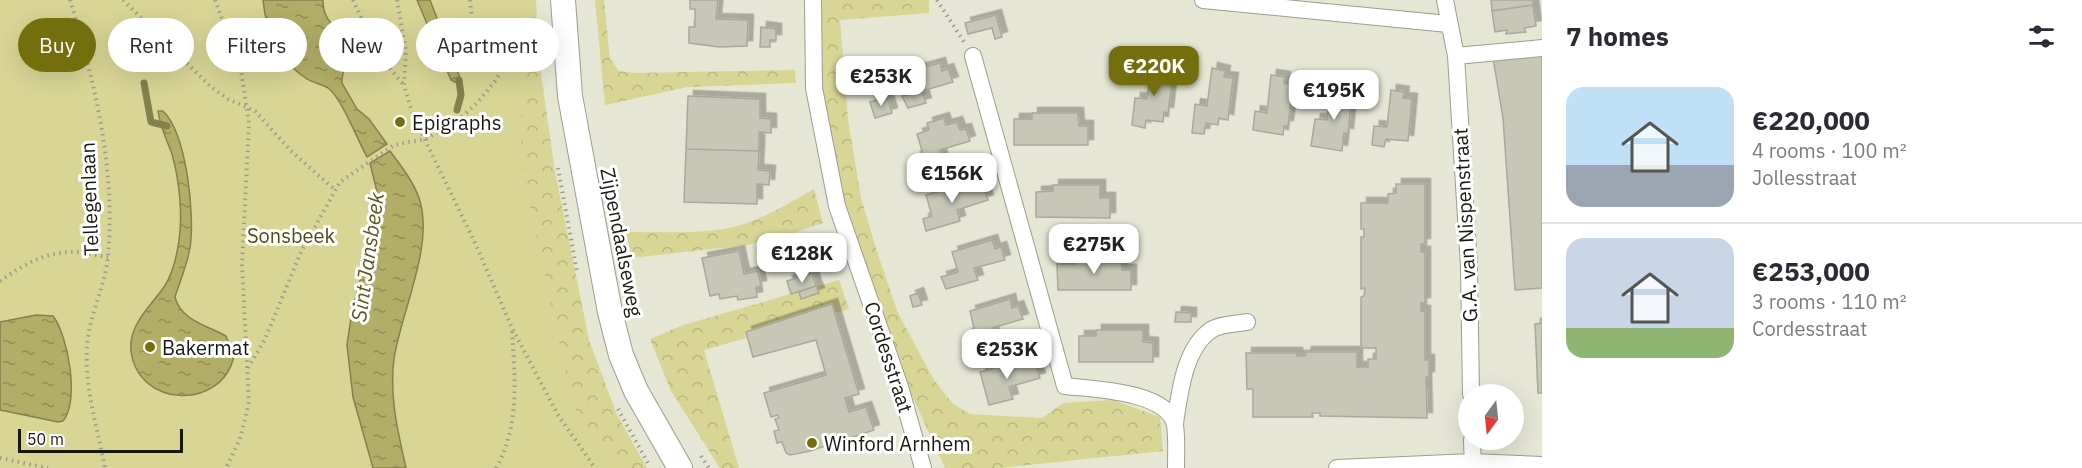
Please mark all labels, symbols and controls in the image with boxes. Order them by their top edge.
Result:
chip: Buy [18,18,96,72]
chip: Rent [108,18,194,72]
chip: Filters [206,18,307,72]
chip: New [319,18,404,72]
chip: Apartment [416,18,559,72]
text: 7 homes [1566,19,1669,53]
icon: filters [2025,20,2058,53]
pin: €220K [1112,46,1196,97]
text: €220K [1123,52,1185,79]
pin: €253K [839,56,923,107]
text: €253K [850,62,912,89]
pin: €195K [1292,70,1376,121]
text: €195K [1303,76,1365,103]
text: €220,000 [1752,103,1870,137]
place label: Epigraphs [412,109,501,136]
icon: home [1614,111,1686,183]
marker: Epigraphs [393,115,407,129]
street label: G.A. van Nispenstraat [1446,127,1484,323]
text: 4 rooms · 100 m² [1752,137,1907,164]
street label: Tellegenlaan [74,142,104,256]
pin: €156K [910,153,994,204]
text: €156K [921,159,983,186]
text: Jollesstraat [1752,164,1857,191]
street label: Zijpendaalseweg [594,165,650,319]
water label: Sint Jansbeek [344,190,390,323]
park label: Sonsbeek [247,222,335,249]
pin: €275K [1052,224,1136,275]
text: €275K [1063,230,1125,257]
pin: €128K [760,233,844,284]
text: €128K [771,239,833,266]
text: €253,000 [1752,254,1870,288]
icon: home [1614,262,1686,334]
text: 3 rooms · 110 m² [1752,288,1907,315]
street label: Cordesstraat [858,298,920,416]
text: Cordesstraat [1752,315,1867,342]
pin: €253K [965,329,1049,380]
place label: Bakermat [162,334,249,361]
text: €253K [976,335,1038,362]
marker: Bakermat [143,340,157,354]
north arrow [1458,384,1524,450]
map controls [1458,384,1524,450]
scale bar [18,426,183,454]
text: 50 m [27,429,64,449]
place label: Winford Arnhem [824,430,971,457]
marker: Winford Arnhem [805,436,819,450]

